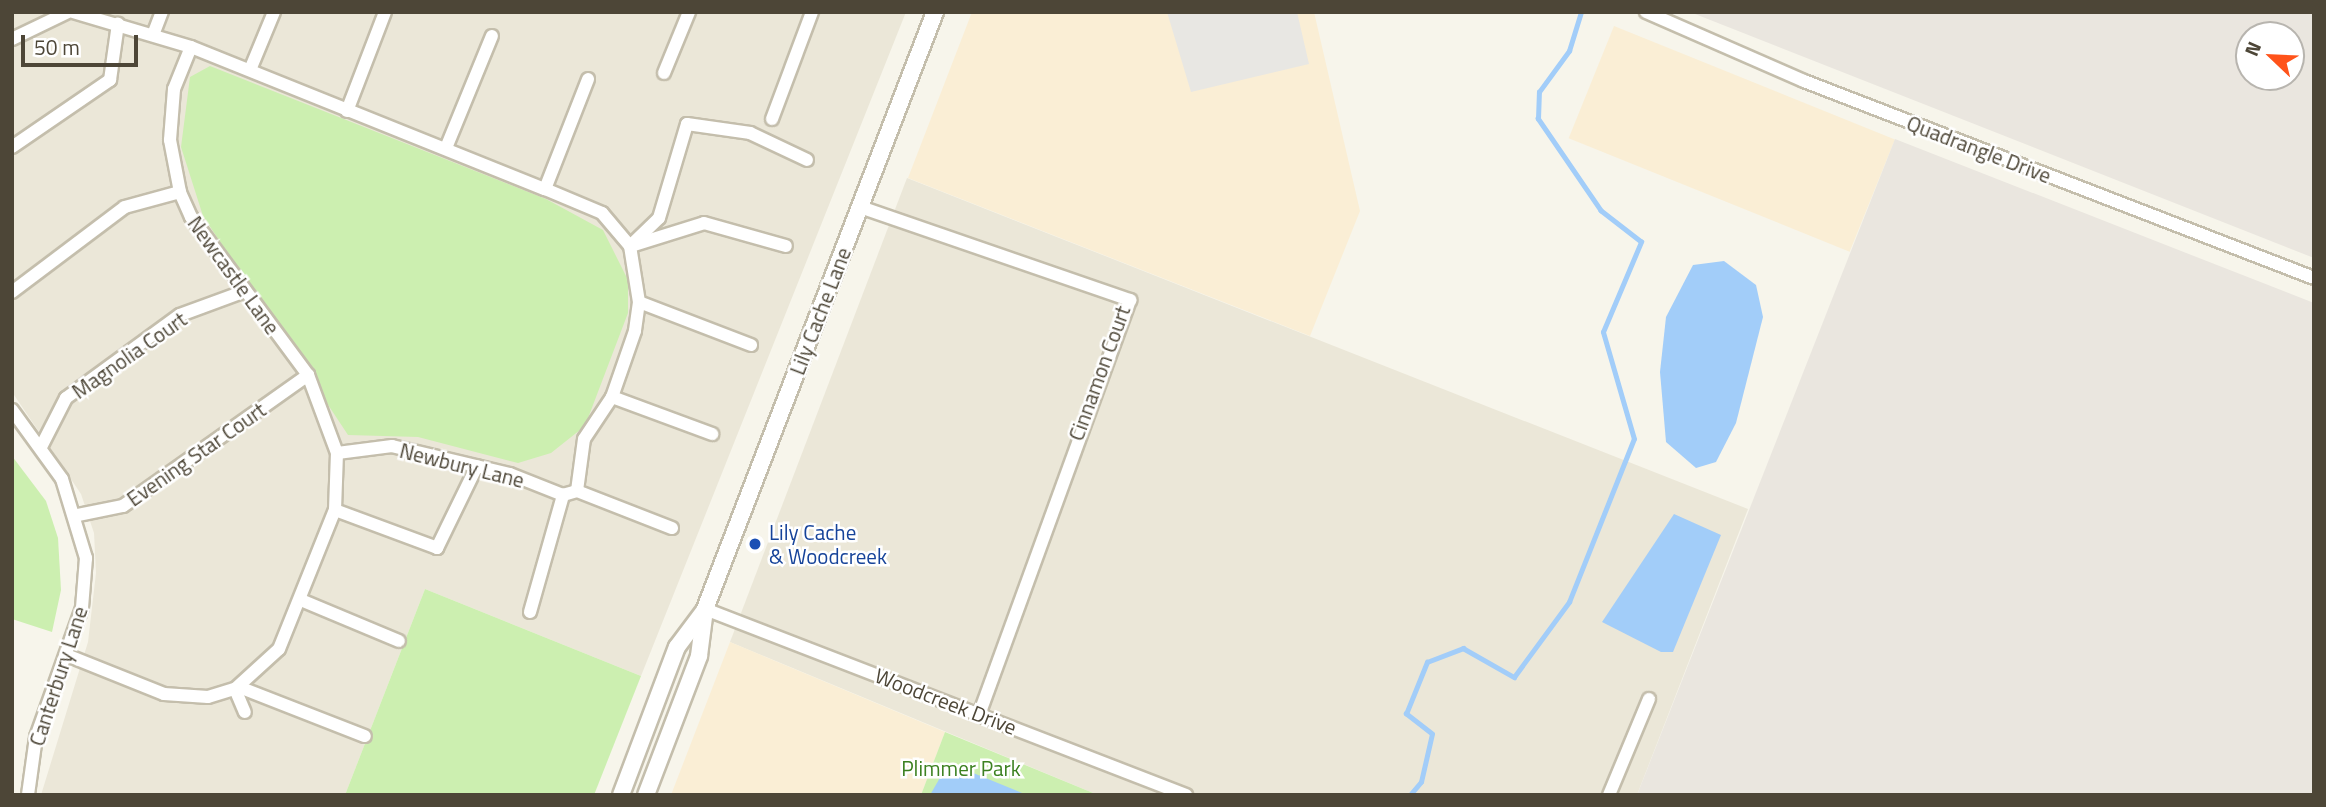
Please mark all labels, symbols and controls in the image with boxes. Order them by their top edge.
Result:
scale bar [24,21,142,65]
north arrow [2235,21,2305,91]
text: 50 m [34,31,80,63]
text: N [2236,37,2268,60]
street label: Quadrangle Drive [1903,110,2055,188]
street label: Newcastle Lane [183,211,285,339]
street label: Lily Cache Lane [784,244,856,378]
street label: Cinnamon Court [1063,302,1135,444]
street label: Magnolia Court [67,306,191,404]
street label: Evening Star Court [122,397,270,511]
street label: Newbury Lane [397,437,527,493]
place label: Lily Cache & Woodcreek [769,519,887,569]
marker: Lily Cache & Woodcreek [747,536,763,552]
street label: Canterbury Lane [24,603,92,749]
street label: Woodcreek Drive [872,662,1020,740]
park label: Plimmer Park [901,755,1021,781]

